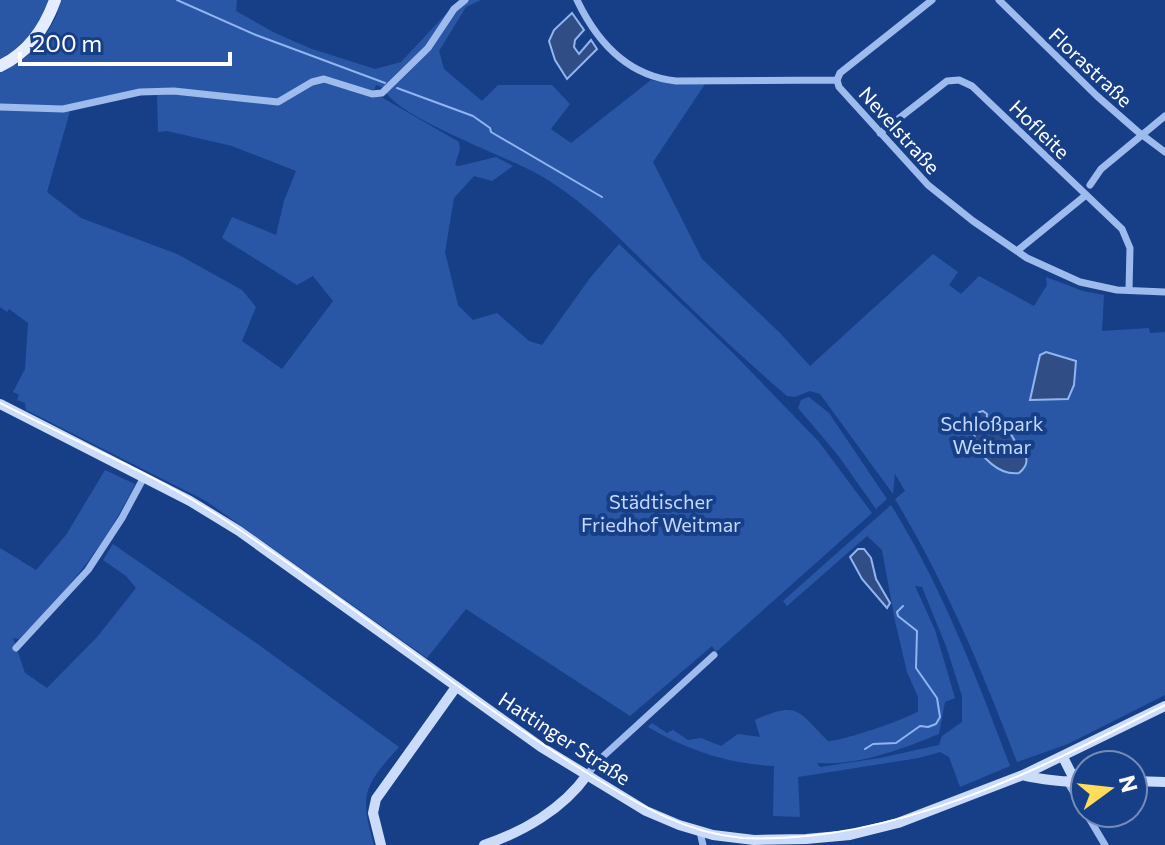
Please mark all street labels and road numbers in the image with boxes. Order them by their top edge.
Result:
street label: Florastraße [1044,22,1138,112]
street label: Nevelstraße [855,81,945,179]
street label: Hofleite [1005,95,1075,163]
street label: Hattinger Straße [495,687,635,789]

